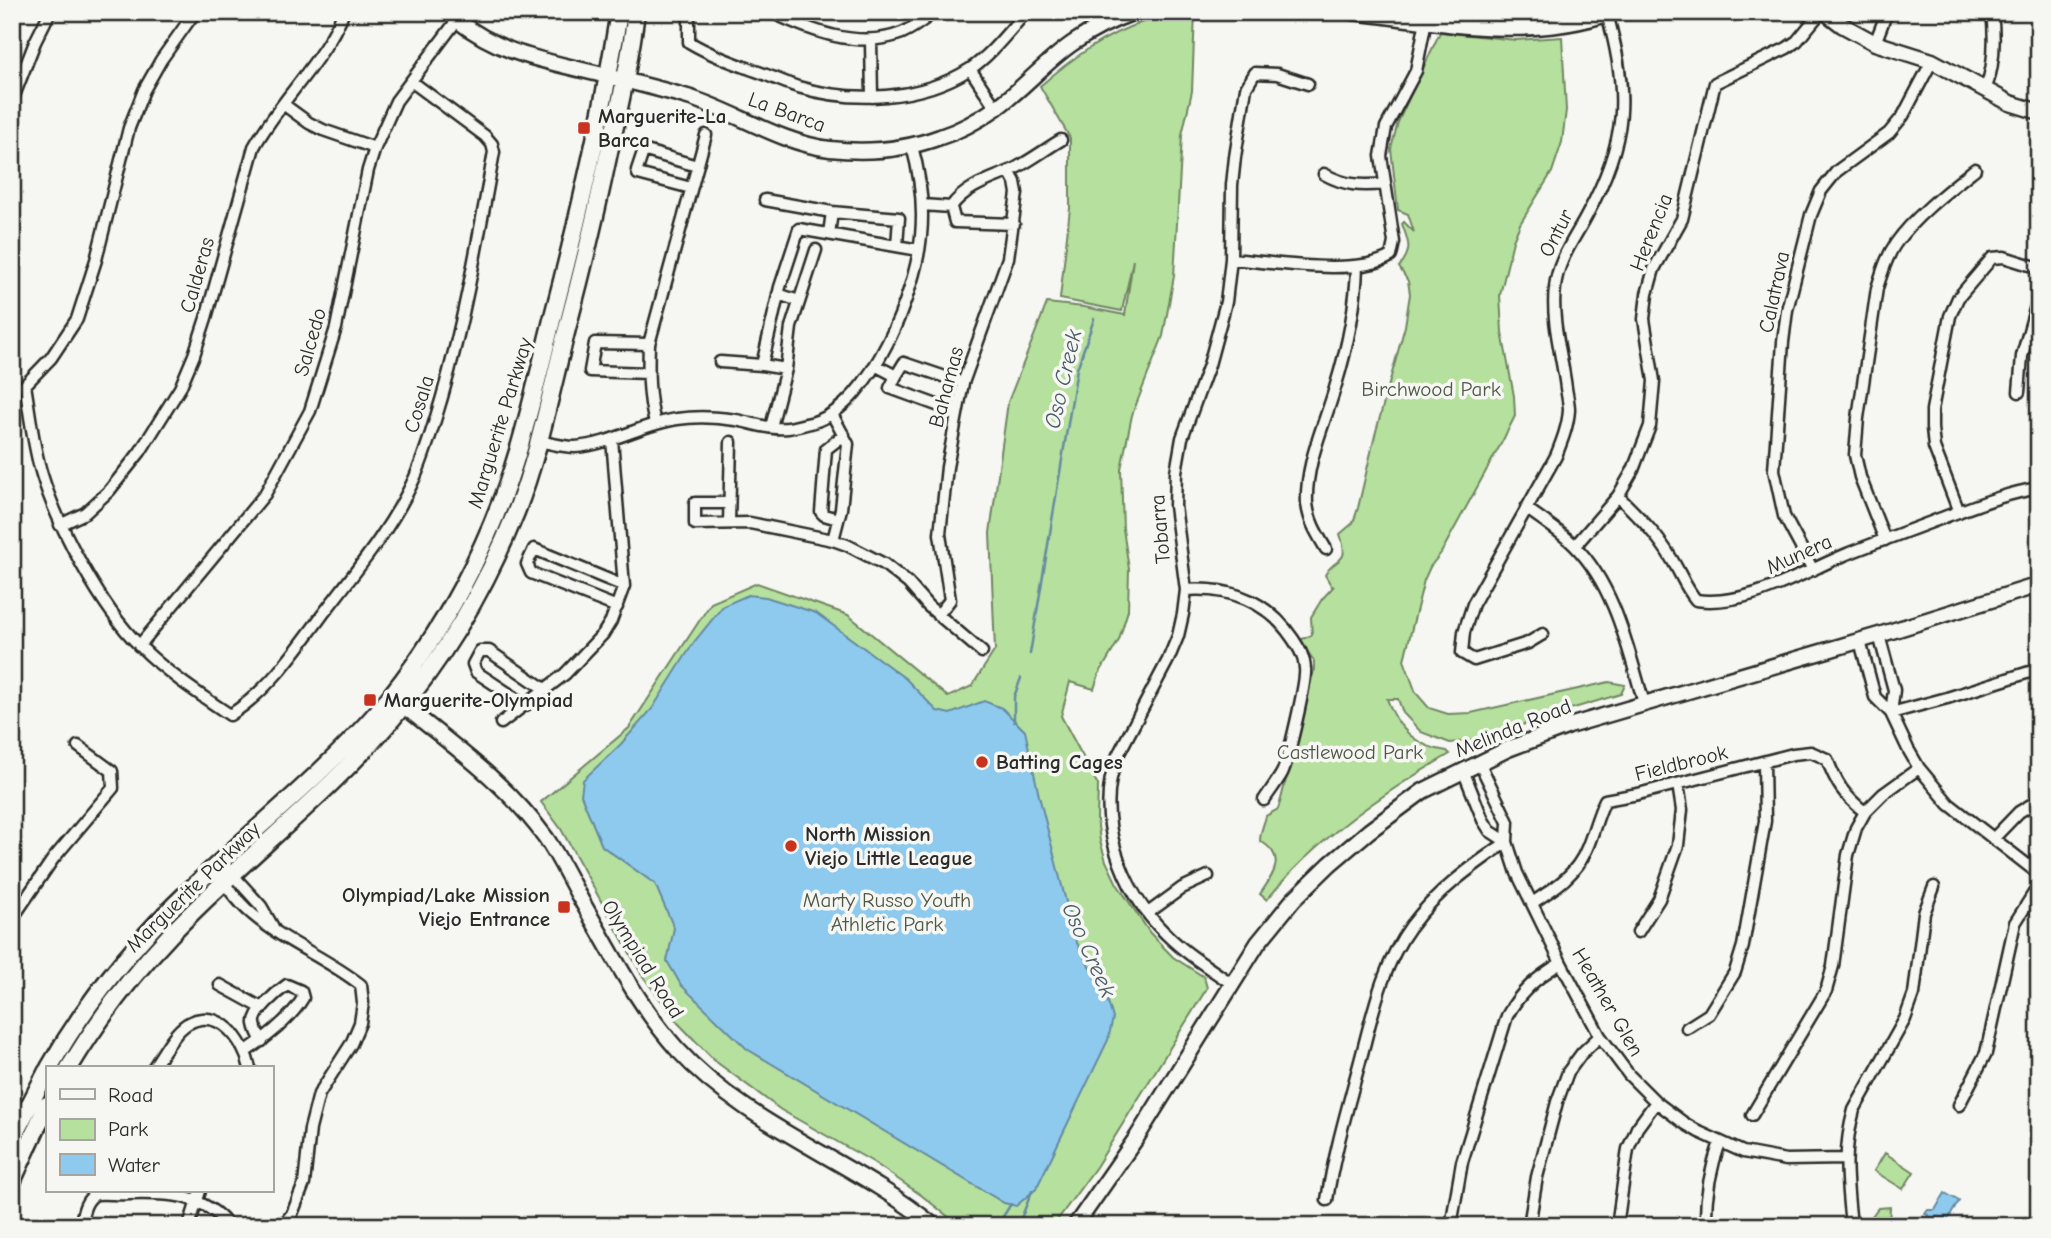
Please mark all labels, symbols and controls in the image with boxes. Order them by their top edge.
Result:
street label: La Barca [745,87,829,137]
place label: Marguerite-La Barca [598,104,726,152]
marker: Marguerite-La Barca [576,120,592,136]
street label: Herencia [1625,190,1677,274]
street label: Ontur [1534,205,1578,261]
street label: Calderas [175,234,219,316]
street label: Calatrava [1754,249,1794,335]
street label: Salcedo [289,305,331,379]
water label: Oso Creek [1039,326,1088,431]
street label: Marguerite Parkway [463,334,538,511]
street label: Bahamas [924,344,968,430]
street label: Cosala [399,372,439,436]
park label: Birchwood Park [1361,377,1501,401]
street label: Tobarra [1145,493,1175,565]
street label: Munera [1762,529,1836,579]
place label: Marguerite-Olympiad [384,688,573,712]
marker: Marguerite-Olympiad [362,692,378,708]
street label: Melinda Road [1451,694,1575,762]
park label: Castlewood Park [1277,740,1423,764]
street label: Fieldbrook [1632,740,1730,786]
place label: Batting Cages [996,750,1123,774]
marker: Batting Cages [974,754,990,770]
street label: Marguerite Parkway [121,816,265,957]
place label: North Mission Viejo Little League [805,822,972,870]
marker: North Mission Viejo Little League [783,838,799,854]
place label: Olympiad/Lake Mission Viejo Entrance [342,883,550,931]
park label: Marty Russo Youth Athletic Park [803,888,971,936]
street label: Olympiad Road [597,895,689,1023]
water label: Oso Creek [1056,898,1122,1002]
marker: Olympiad/Lake Mission Viejo Entrance [556,899,572,915]
street label: Heather Glen [1567,943,1649,1061]
legend [46,1066,273,1192]
text: Road [108,1083,153,1107]
text: Park [108,1117,148,1141]
text: Water [108,1153,161,1177]

